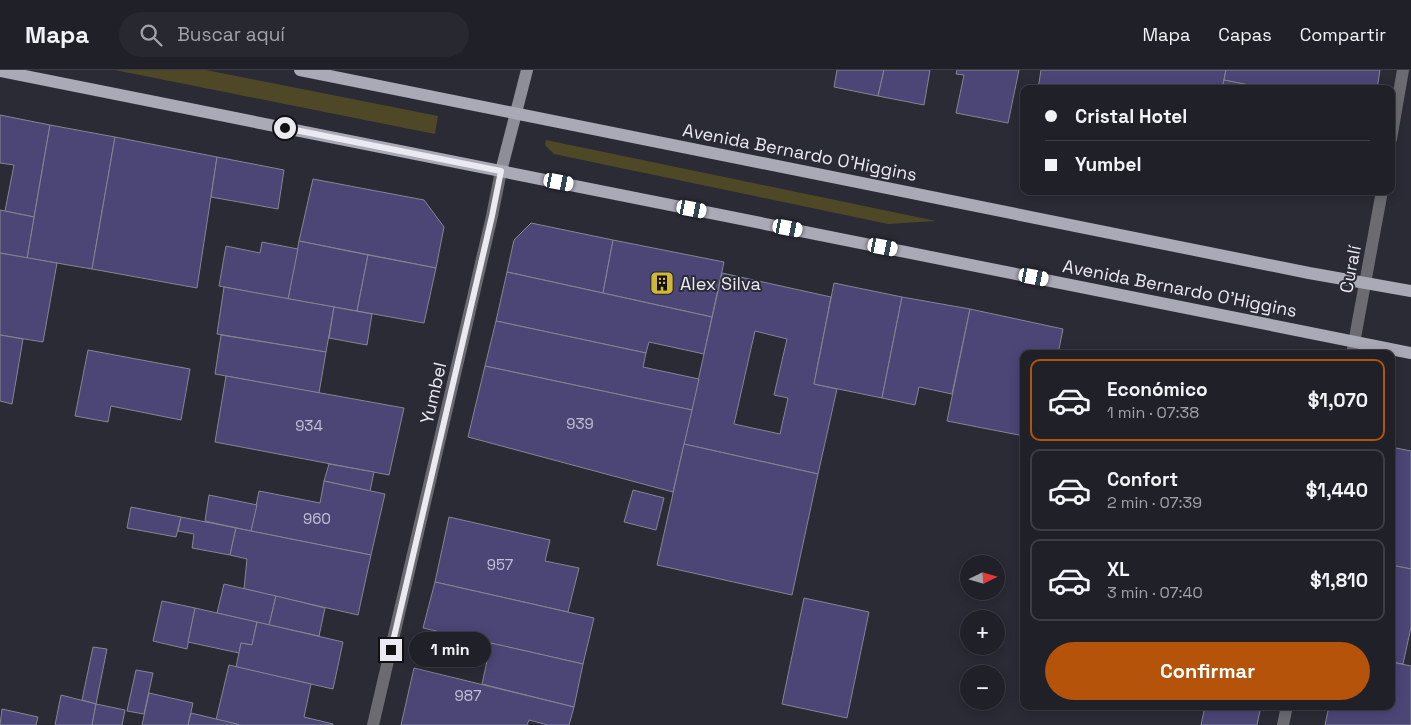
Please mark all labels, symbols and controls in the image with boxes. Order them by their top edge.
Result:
search box [119,12,469,57]
text: Mapa [25,19,89,50]
icon: search [137,21,165,49]
text: Buscar aquí [177,22,285,47]
text: Mapa [1142,23,1190,46]
text: Capas [1218,23,1272,46]
text: Compartir [1300,23,1386,46]
text: Cristal Hotel [1075,104,1187,129]
route start [274,117,296,139]
street label: Avenida Bernardo O'Higgins [681,118,919,186]
text: Yumbel [1075,152,1141,177]
car [542,172,575,192]
car [675,199,708,219]
car [771,218,804,238]
car [866,237,899,257]
street label: Curalí [1334,243,1366,295]
street label: Avenida Bernardo O'Higgins [1061,254,1299,322]
car [1017,267,1050,287]
building icon: Alex Silva [649,270,675,296]
place label: Alex Silva [680,272,761,295]
street label: Yumbel [415,360,451,426]
text: Económico [1107,377,1208,402]
icon: car [1047,378,1092,423]
text: $1,070 [1308,388,1368,413]
text: 1 min · 07:38 [1107,402,1199,423]
house number: 939 [566,414,594,433]
house number: 934 [295,416,323,435]
text: Confort [1107,467,1178,492]
icon: car [1047,468,1092,513]
text: $1,440 [1306,478,1368,503]
text: 2 min · 07:39 [1107,492,1202,513]
house number: 960 [303,509,331,528]
house number: 957 [487,555,513,574]
north arrow [960,555,1005,600]
map controls [960,555,1005,710]
text: XL [1107,557,1130,582]
icon: car [1047,558,1092,603]
text: $1,810 [1310,568,1368,593]
text: 3 min · 07:40 [1107,582,1203,603]
button: + [960,610,1005,655]
callout: 1 min [408,632,491,668]
route end [380,639,402,661]
text: 1 min [430,639,470,660]
button: Confirmar [1045,642,1370,700]
button: − [960,665,1005,710]
house number: 987 [455,686,481,705]

